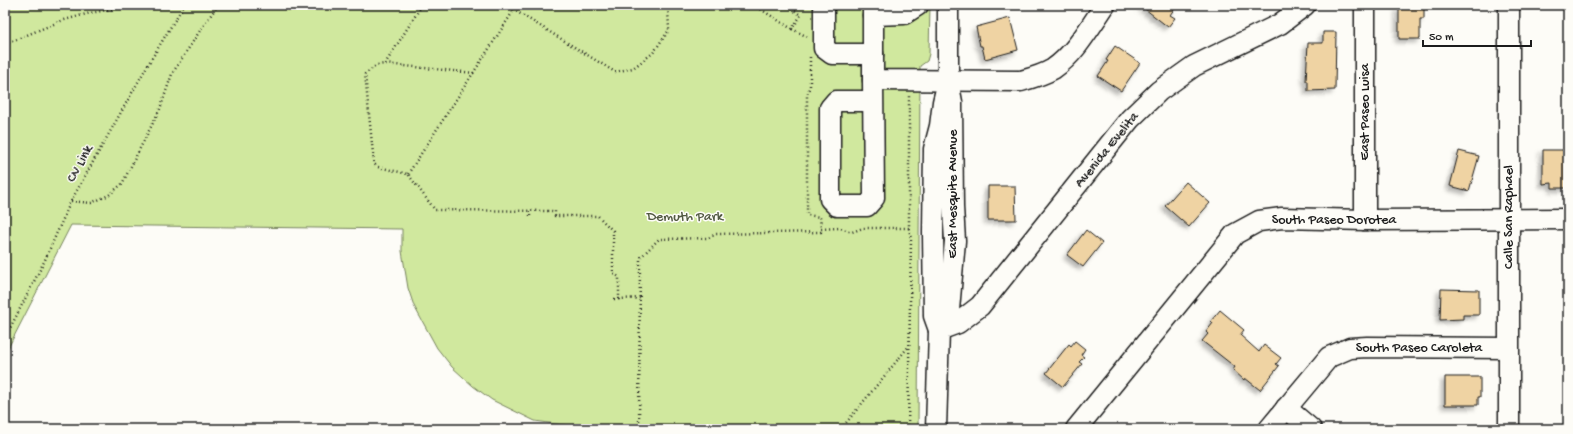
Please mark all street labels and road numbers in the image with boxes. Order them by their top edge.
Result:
street label: East Paseo Luisa [1357,62,1374,160]
street label: Avenida Evelita [1071,108,1143,191]
street label: East Mesquite Avenue [945,129,962,259]
street label: CV Link [63,141,98,186]
street label: Calle San Raphael [1501,165,1518,269]
street label: South Paseo Dorotea [1272,212,1398,229]
street label: South Paseo Caroleta [1356,340,1484,357]

